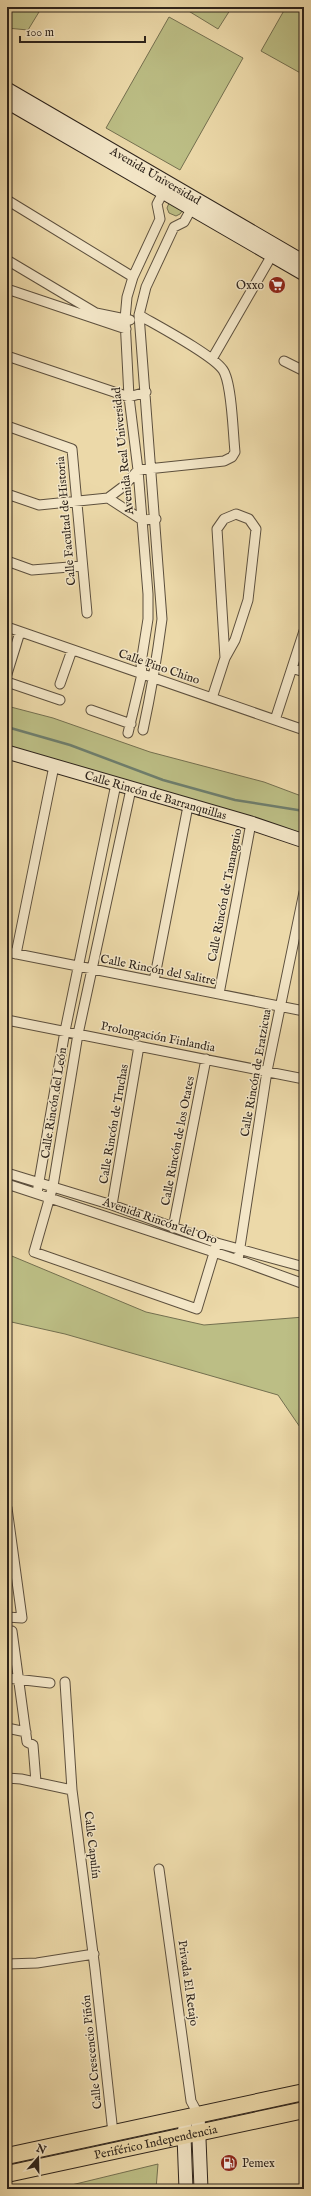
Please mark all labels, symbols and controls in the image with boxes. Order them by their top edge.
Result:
scale bar [20,18,145,44]
text: 100 m [26,25,54,40]
street label: Avenida Universidad [107,143,204,208]
supermarket icon: Oxxo [267,275,287,295]
place label: Oxxo [236,278,265,293]
street label: Avenida Real Universidad [109,386,137,516]
street label: Calle Facultad de Historia [53,455,79,586]
street label: Calle Pino Chino [116,646,202,688]
street label: Calle Rincón de Barranquillas [83,768,229,823]
street label: Calle Rincón de Tananguio [205,827,245,963]
street label: Calle Rincón del Salitre [99,951,217,989]
street label: Calle Rincón de Eratzicua [237,1007,275,1138]
street label: Prolongación Finlandia [100,1019,217,1056]
street label: Calle Rincón del León [38,1046,70,1160]
street label: Calle Rincón de Truchas [96,1063,132,1185]
street label: Calle Rincón de los Otates [158,1075,198,1207]
street label: Avenida Rincón del Oro [100,1194,220,1248]
street label: Calle Capulín [79,1810,104,1880]
street label: Privada El Retajo [175,1939,202,2027]
street label: Calle Crescencio Piñón [78,1993,105,2110]
street label: Periférico Independencia [93,2121,219,2163]
north arrow [18,2138,58,2178]
text: N [33,2141,48,2158]
fuel station icon: Pemex [219,2153,239,2173]
place label: Pemex [242,2156,275,2171]

